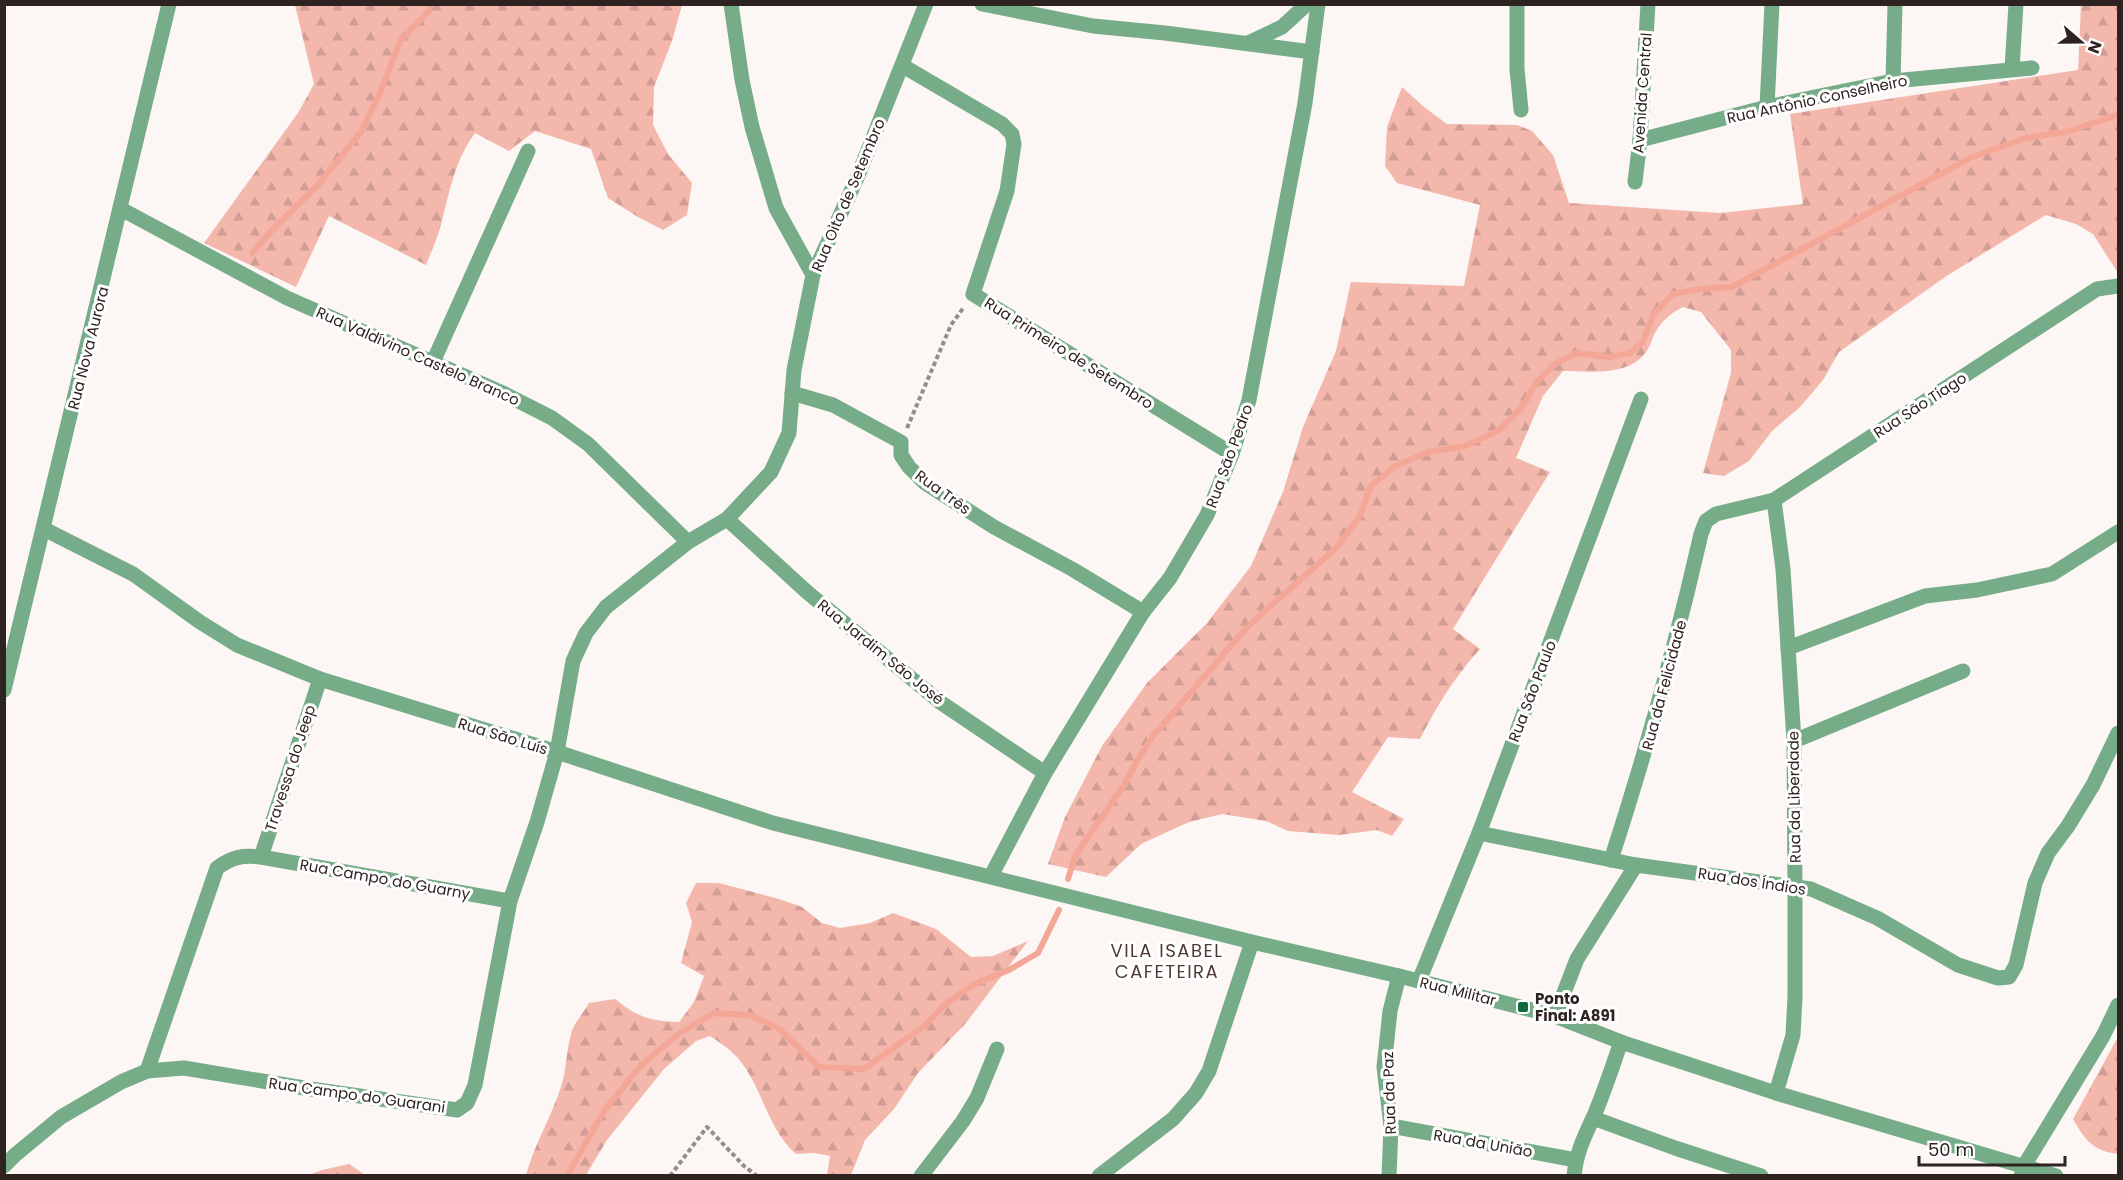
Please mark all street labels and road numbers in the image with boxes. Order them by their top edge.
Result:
street label: Avenida Central [1627,32,1657,154]
street label: Rua Antônio Conselheiro [1725,70,1909,128]
street label: Rua Oito de Setembro [806,115,890,275]
street label: Rua Nova Aurora [63,284,113,412]
street label: Rua Primeiro de Setembro [981,292,1157,414]
street label: Rua Valdívino Castelo Branco [313,301,523,411]
street label: Rua São Tiago [1869,367,1971,443]
street label: Rua São Pedro [1201,401,1257,511]
street label: Rua Três [911,465,975,519]
street label: Rua Jardim São José [813,594,949,710]
street label: Rua da Felicidade [1637,618,1691,752]
street label: Rua São Paulo [1503,637,1561,745]
street label: Travessa do Jeep [260,702,320,834]
street label: Rua São Luís [455,712,551,760]
street label: Rua da Liberdade [1782,731,1806,863]
street label: Rua Campo do Guarny [298,854,472,904]
street label: Rua dos Índios [1697,862,1808,900]
street label: Rua Militar [1418,971,1499,1011]
street label: Rua da Paz [1377,1051,1401,1135]
street label: Rua Campo do Guarani [267,1072,447,1118]
street label: Rua da União [1432,1124,1534,1162]

